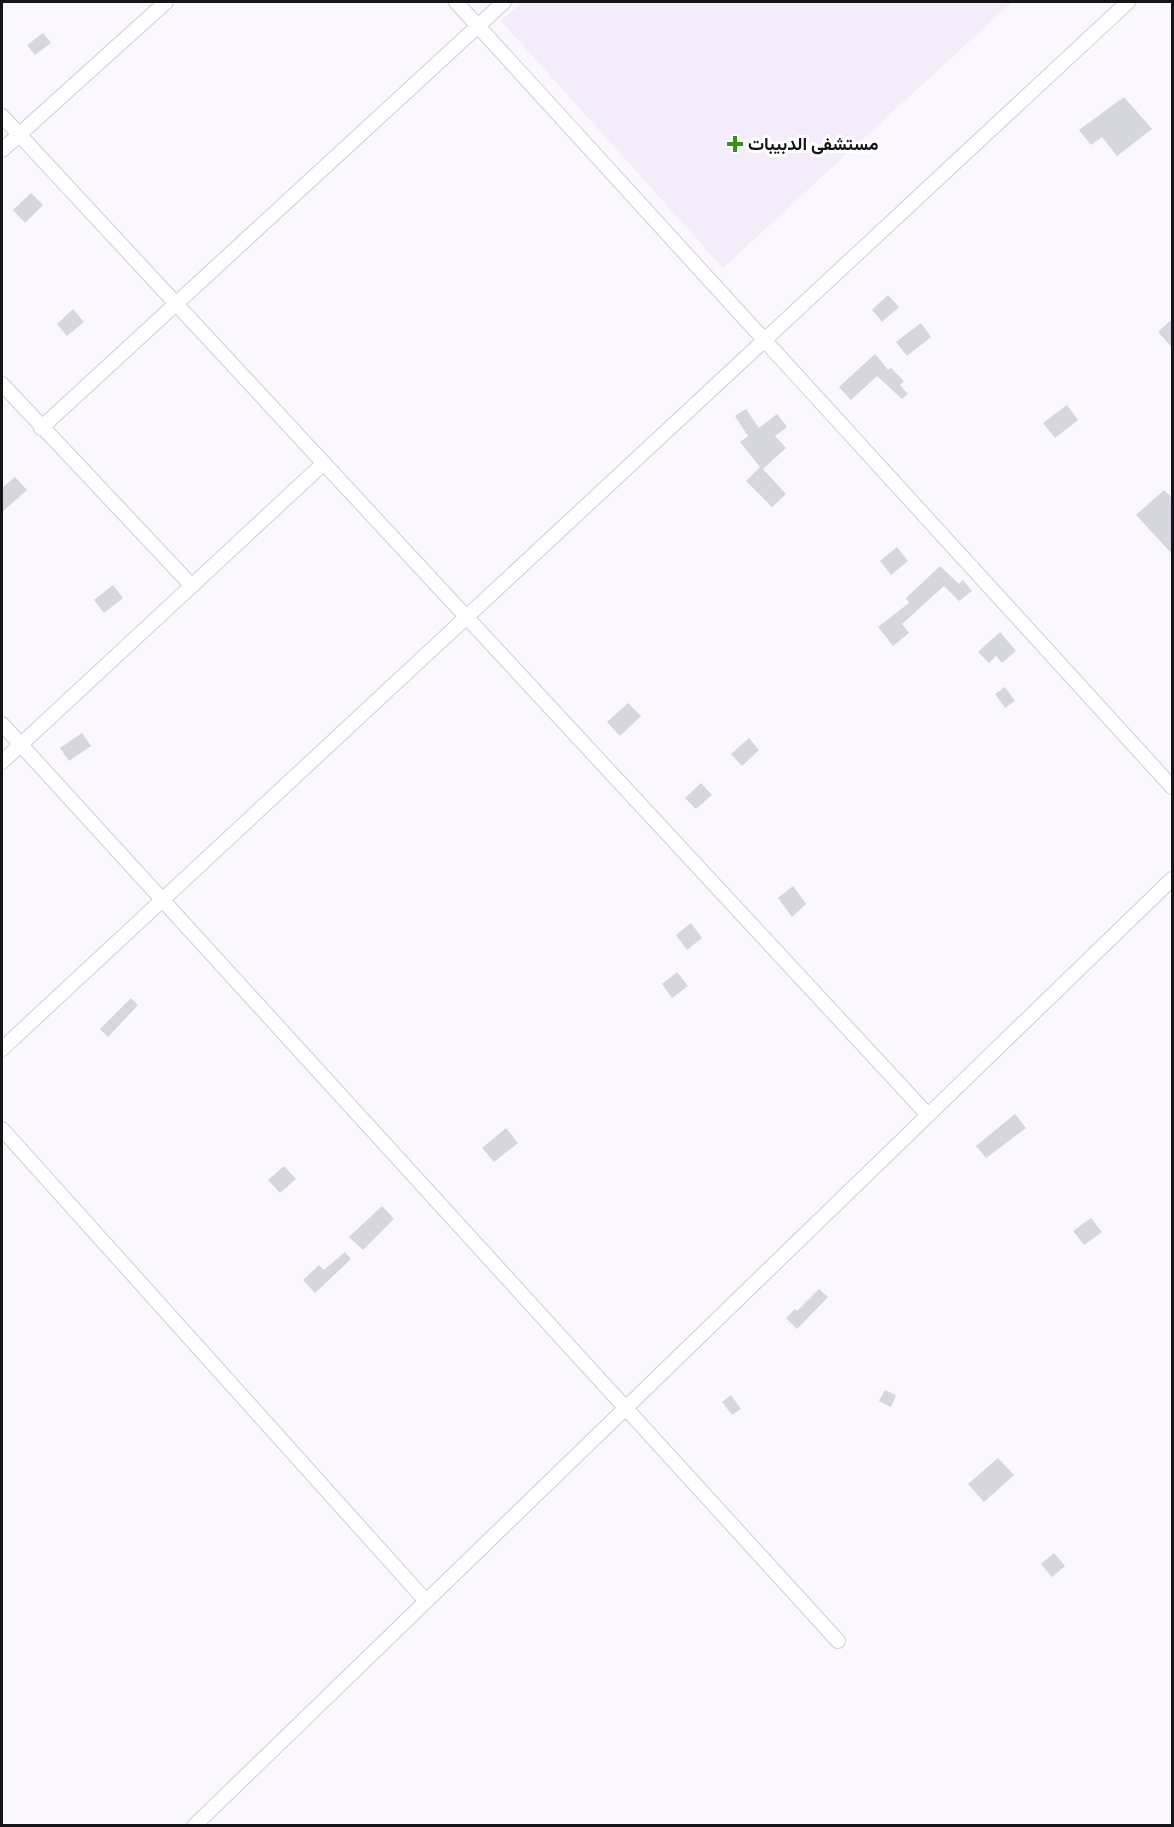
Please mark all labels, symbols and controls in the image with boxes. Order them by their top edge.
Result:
place label: مستشفى الدبيبات [748,133,879,155]
marker: مستشفى الدبيبات [726,135,744,153]

